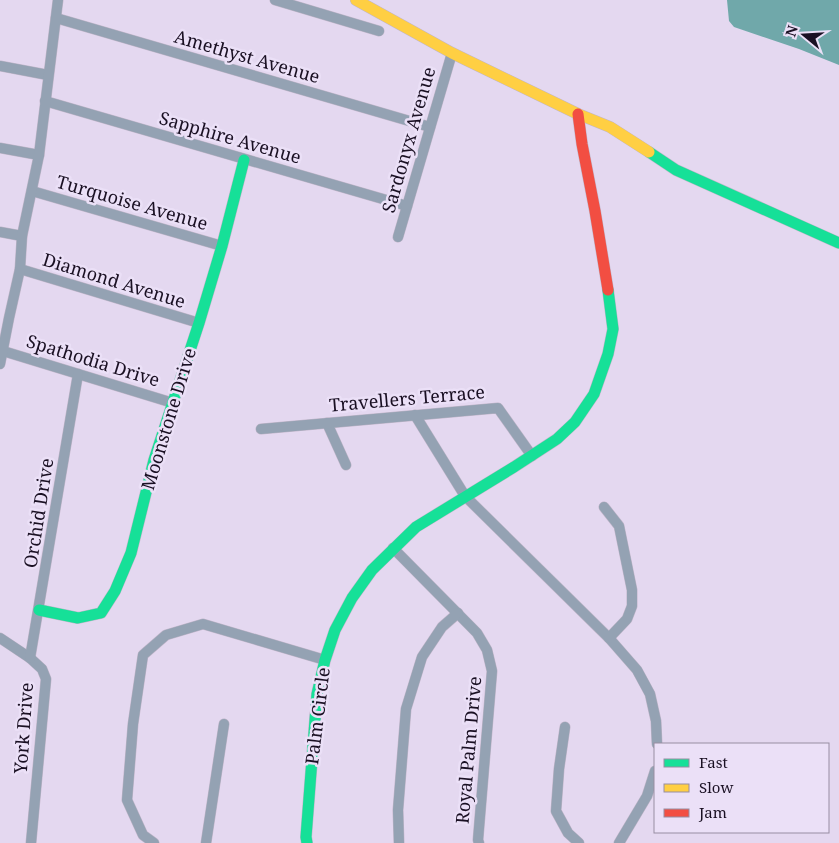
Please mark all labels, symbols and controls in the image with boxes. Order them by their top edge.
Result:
north arrow [779,10,829,60]
text: N [780,23,802,39]
street label: Amethyst Avenue [172,24,323,88]
street label: Sardonyx Avenue [376,64,440,215]
street label: Sapphire Avenue [157,105,304,169]
street label: Turquoise Avenue [54,169,211,235]
street label: Diamond Avenue [40,247,189,313]
street label: Spathodia Drive [24,328,163,392]
street label: Moonstone Drive [135,345,201,493]
street label: Travellers Terrace [328,379,486,417]
street label: Orchid Drive [17,456,59,570]
street label: Palm Circle [299,666,335,766]
street label: Royal Palm Drive [450,675,486,825]
street label: York Drive [8,681,38,775]
legend [654,743,829,833]
text: Fast [699,752,728,772]
text: Slow [699,777,733,797]
text: Jam [698,802,727,822]

